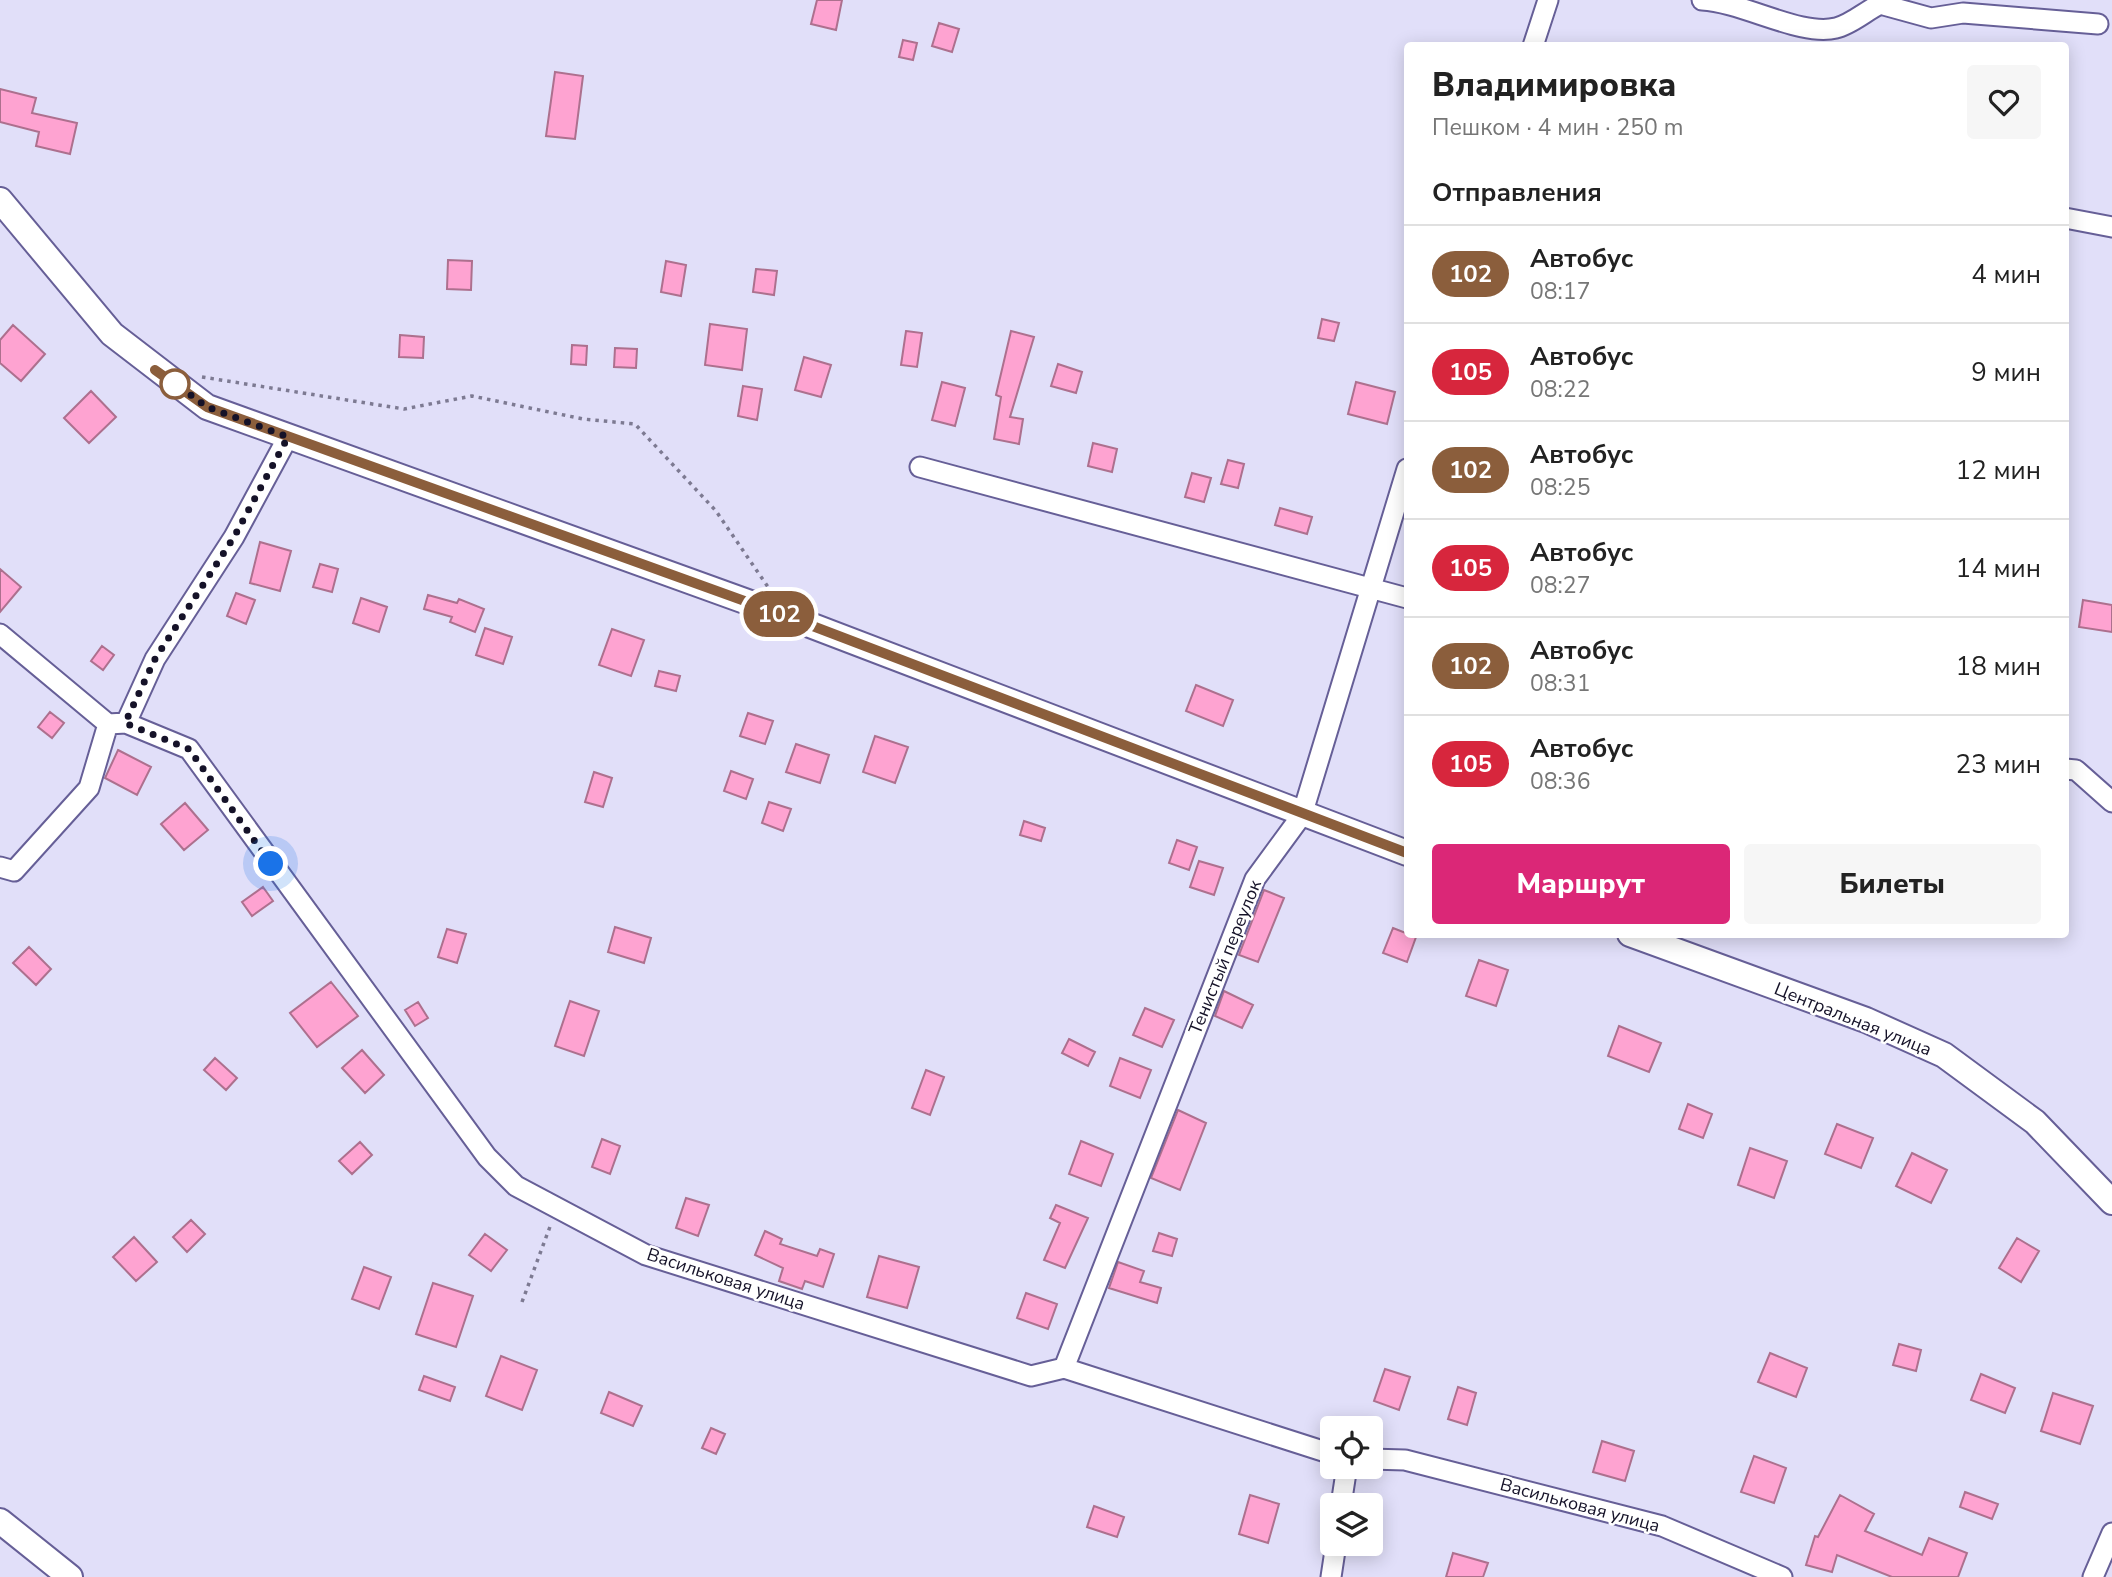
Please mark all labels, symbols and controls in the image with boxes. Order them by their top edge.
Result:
text: Владимировка [1432,63,1676,108]
button: heart [1967,65,2041,139]
text: Пешком · 4 мин · 250 m [1432,112,1683,143]
text: Отправления [1432,175,1602,210]
text: Автобус [1530,241,1633,276]
text: 4 мин [1971,257,2041,292]
text: 102 [1449,258,1492,290]
text: 08:17 [1530,276,1590,307]
text: Автобус [1530,339,1633,374]
text: 9 мин [1971,355,2041,390]
text: 105 [1449,356,1492,388]
unlabelled marker [160,369,190,399]
text: 08:22 [1530,374,1590,405]
text: Автобус [1530,437,1633,472]
text: 12 мин [1956,453,2041,488]
text: 102 [1449,454,1492,486]
text: 08:25 [1530,472,1590,503]
text: Автобус [1530,535,1633,570]
text: 14 мин [1956,551,2041,586]
text: 105 [1449,552,1492,584]
text: 08:27 [1530,570,1590,601]
line badge: 102 [739,591,819,637]
text: 102 [757,598,801,630]
text: Автобус [1530,633,1633,668]
text: 18 мин [1956,649,2041,684]
text: 102 [1449,650,1492,682]
text: 08:31 [1530,668,1590,699]
text: Автобус [1530,731,1633,766]
text: 23 мин [1956,747,2041,782]
text: 105 [1449,748,1492,780]
text: 08:36 [1530,766,1590,797]
button: Маршрут [1432,844,1730,924]
button: Билеты [1744,844,2041,924]
your location [253,846,288,881]
street label: Тенистый переулок [1183,876,1267,1038]
street label: Центральная улица [1771,976,1935,1062]
street label: Васильковая улица [644,1242,808,1316]
map controls [1320,1416,1383,1556]
button: locate [1320,1416,1383,1479]
street label: Васильковая улица [1497,1472,1663,1538]
button: layers [1320,1493,1383,1556]

